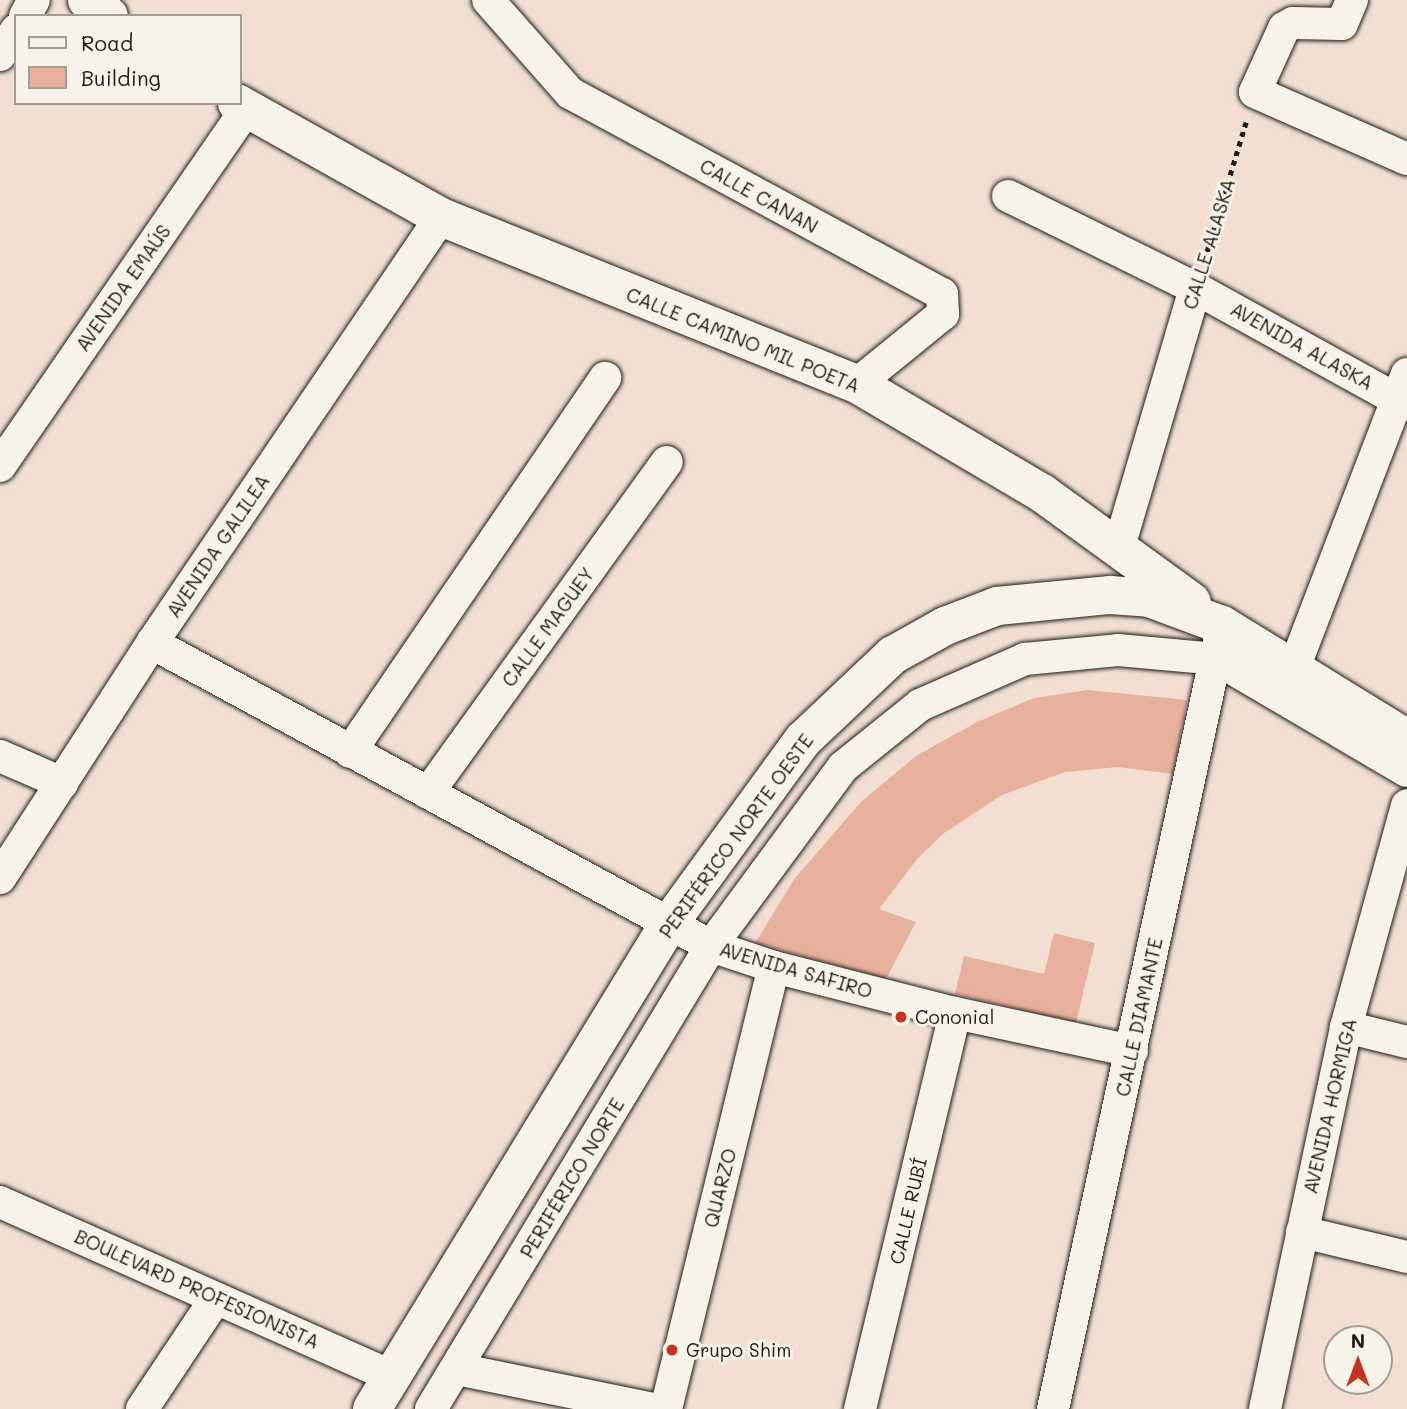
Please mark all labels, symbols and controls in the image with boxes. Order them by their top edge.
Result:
legend [14,14,242,105]
text: Road [81,29,133,56]
text: Building [81,64,161,91]
street label: CALLE CANAN [696,154,822,238]
street label: CALLE ALASKA [1178,176,1240,312]
street label: AVENIDA EMAÚS [71,220,175,356]
street label: CALLE CAMINO MIL POETA [623,283,863,397]
street label: AVENIDA ALASKA [1227,297,1377,395]
street label: AVENIDA GALILEA [162,470,274,622]
street label: CALLE MAGUEY [497,563,599,691]
street label: PERIFÉRICO NORTE OESTE [654,730,818,942]
street label: CALLE DIAMANTE [1111,935,1167,1099]
street label: AVENIDA SAFIRO [717,937,875,1003]
place label: Cononial [915,1006,995,1028]
marker: Cononial [893,1009,909,1025]
street label: AVENIDA HORMIGA [1299,1016,1361,1196]
street label: PERIFÉRICO NORTE [515,1094,629,1262]
street label: QUARZO [699,1146,741,1230]
street label: CALLE RUBÍ [885,1156,931,1266]
street label: BOULEVARD PROFESIONISTA [71,1225,323,1353]
north arrow [1323,1325,1393,1395]
text: N [1351,1328,1365,1353]
place label: Grupo Shim [686,1339,791,1361]
marker: Grupo Shim [664,1342,680,1358]

